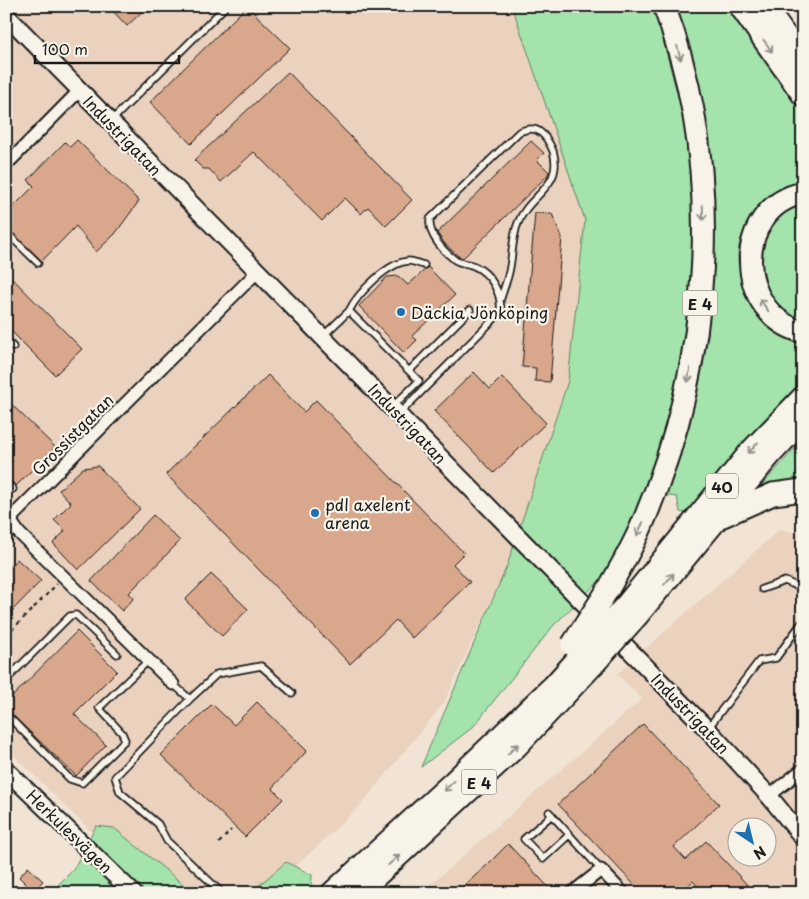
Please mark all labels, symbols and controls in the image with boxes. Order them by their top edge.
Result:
scale bar [35,32,179,64]
text: 100 m [42,37,88,60]
one-way arrow [763,39,773,53]
one-way arrow [674,44,684,60]
street label: Industrigatan [78,89,168,181]
one-way arrow [698,204,708,221]
road number: E 4 [682,290,718,316]
one-way arrow [759,298,769,312]
place label: Däckia Jönköping [411,300,548,324]
marker: Däckia Jönköping [395,306,407,318]
one-way arrow [683,366,693,382]
street label: Industrigatan [363,377,453,469]
street label: Grossistgatan [26,388,118,480]
one-way arrow [747,442,759,455]
road number: 40 [706,474,738,498]
place label: pdl axelent arena [325,492,411,534]
marker: pdl axelent arena [309,507,321,519]
one-way arrow [635,521,644,536]
one-way arrow [663,573,674,586]
street label: Industrigatan [646,667,736,759]
one-way arrow [507,743,519,755]
road number: E 4 [462,770,496,794]
one-way arrow [443,780,455,792]
street label: Herkulesvägen [22,784,118,878]
north arrow [726,816,776,866]
text: N [749,841,770,865]
one-way arrow [388,854,401,866]

